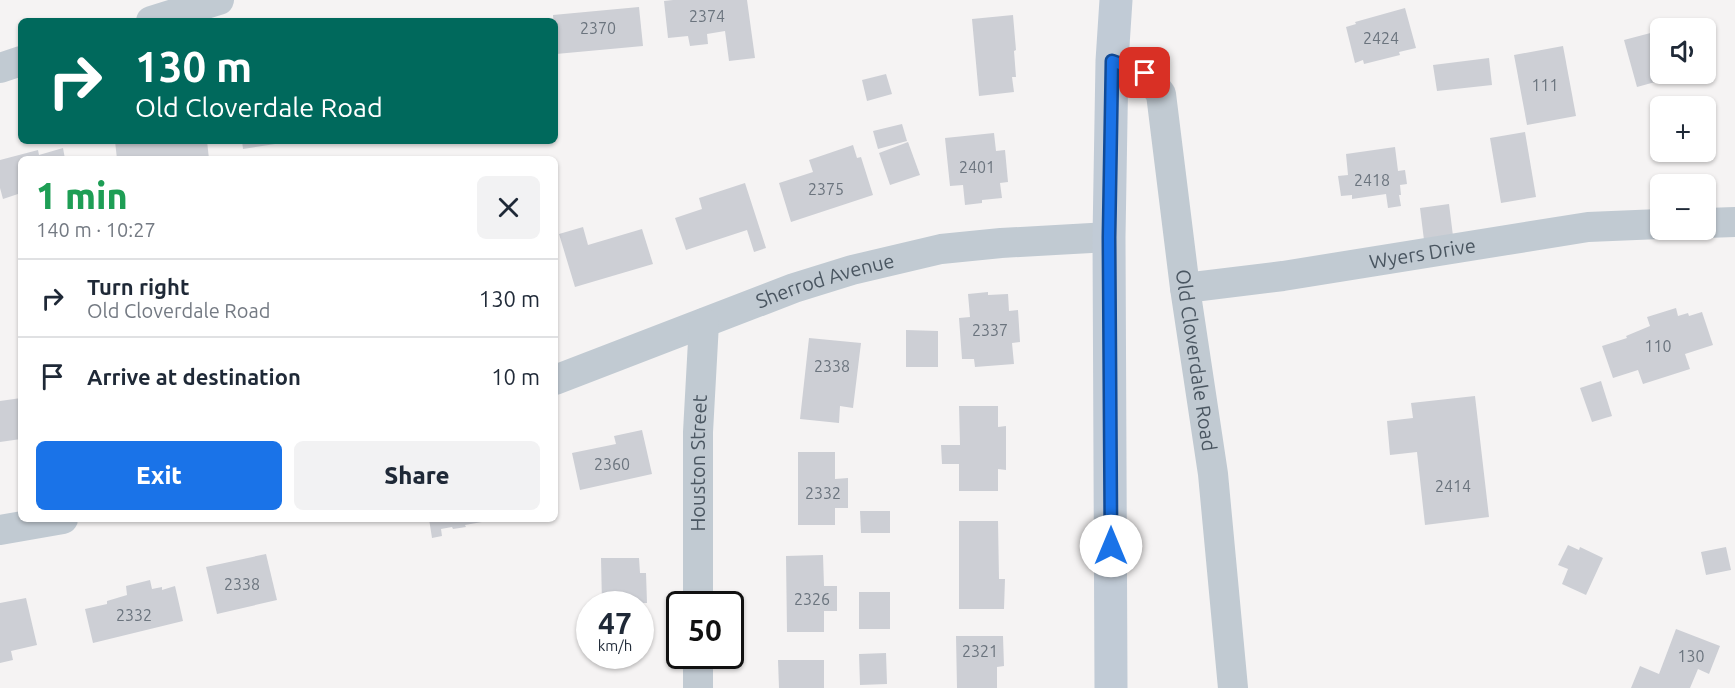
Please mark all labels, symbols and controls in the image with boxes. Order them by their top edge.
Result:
house number: 2374 [689,7,725,25]
map controls [1650,18,1716,240]
button: sound [1650,18,1716,84]
house number: 2370 [580,19,616,37]
house number: 2424 [1363,29,1399,47]
icon: right [36,42,114,120]
text: 130 m [135,43,252,90]
pin [1119,47,1170,98]
icon: arrive [1128,56,1161,89]
house number: 111 [1531,76,1559,94]
text: Old Cloverdale Road [135,92,383,122]
button: + [1650,96,1716,162]
house number: 2401 [959,158,995,176]
house number: 2418 [1354,171,1390,189]
button: − [1650,174,1716,240]
text: 1 min [36,175,128,216]
button: close [477,176,540,239]
house number: 2375 [808,180,844,198]
text: 140 m · 10:27 [36,218,156,241]
street label: Wyers Drive [1368,233,1477,273]
street label: Sherrod Avenue [752,248,896,313]
street label: Old Cloverdale Road [1172,268,1221,453]
text: Turn right [87,274,189,299]
icon: right [36,282,69,315]
text: 130 m [479,286,540,311]
text: Old Cloverdale Road [87,299,270,322]
house number: 2337 [972,321,1008,339]
house number: 110 [1644,337,1672,355]
house number: 2338 [814,357,850,375]
icon: arrive [36,360,69,393]
text: Arrive at destination [87,364,301,389]
text: 10 m [491,364,540,389]
street label: Houston Street [686,394,711,532]
button: Exit [36,441,282,510]
button: Share [294,441,540,510]
house number: 2360 [594,455,630,473]
house number: 2414 [1435,477,1471,495]
house number: 2332 [805,484,841,502]
position arrow [1079,514,1143,578]
house number: 2338 [224,575,260,593]
house number: 2326 [794,590,830,608]
speed limit sign: 50 [666,591,744,669]
house number: 2332 [116,606,152,624]
text: 47 [598,606,632,640]
text: km/h [598,637,632,654]
house number: 2321 [962,642,998,660]
house number: 130 [1677,647,1705,665]

